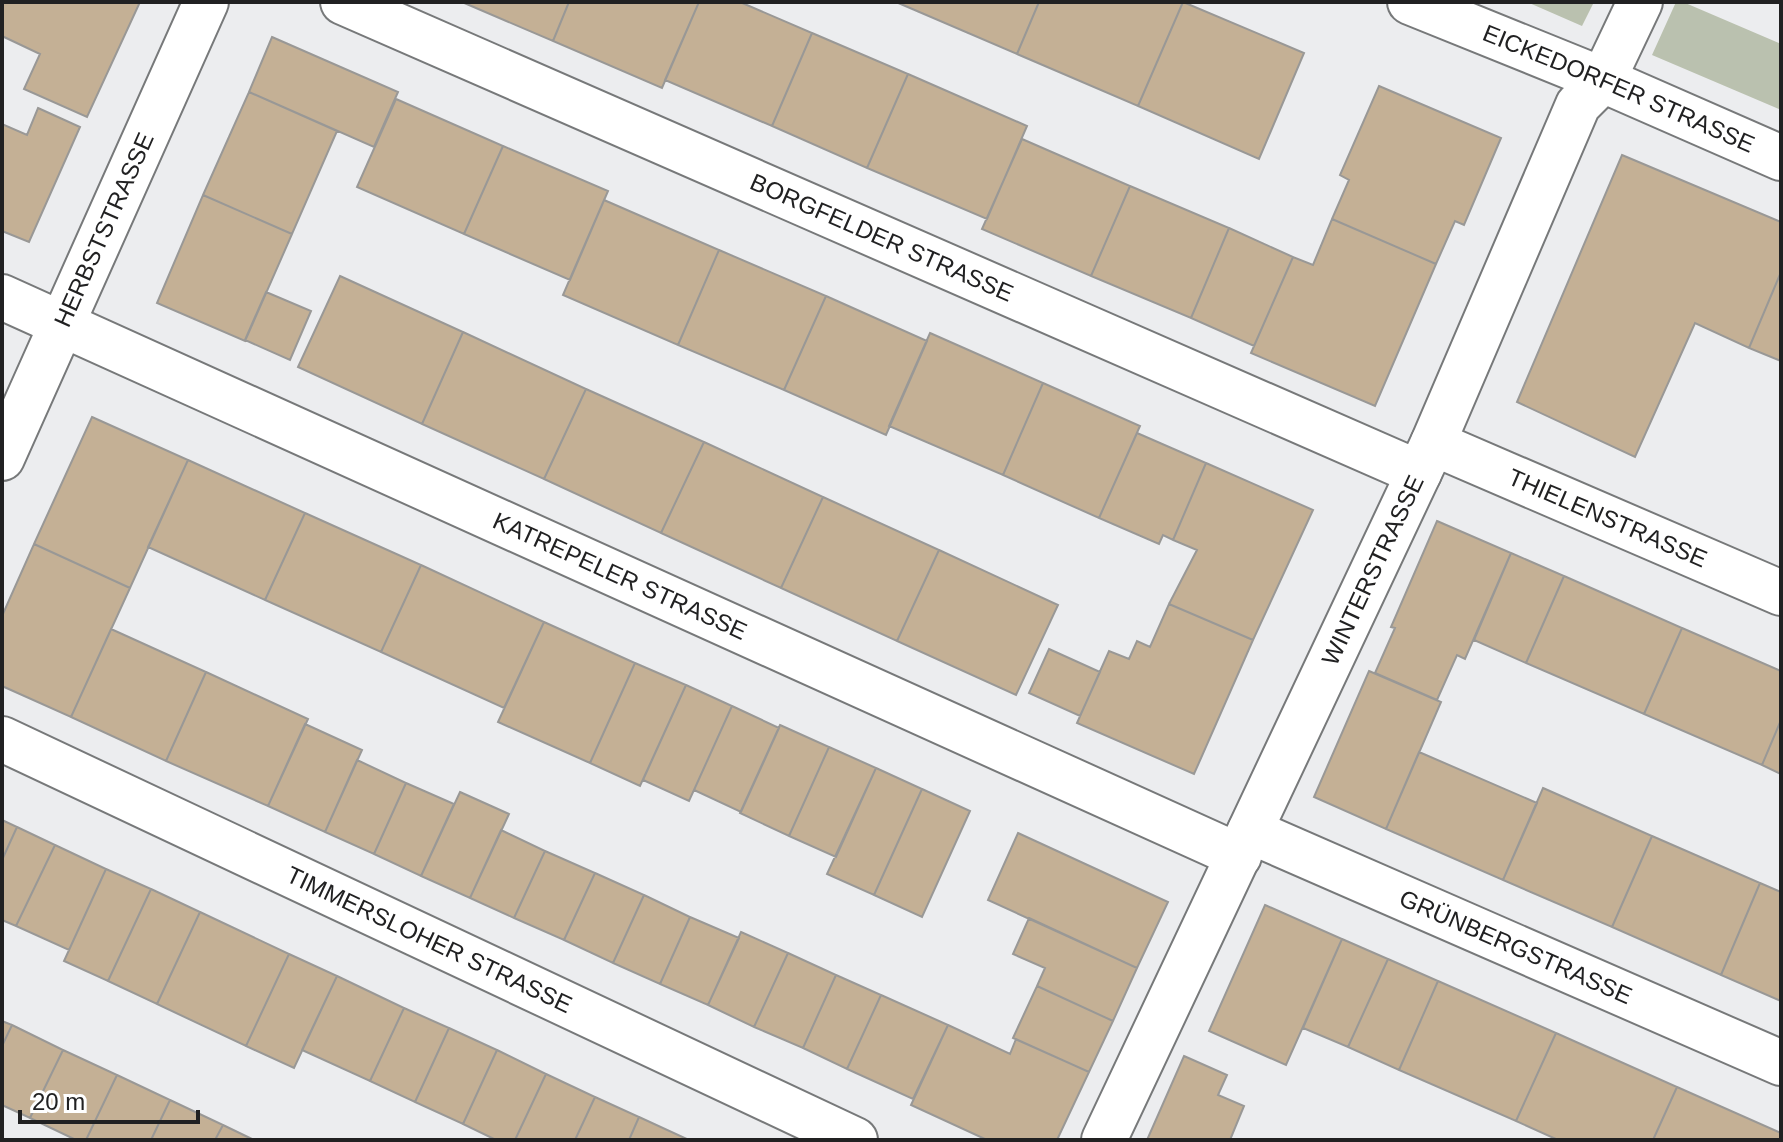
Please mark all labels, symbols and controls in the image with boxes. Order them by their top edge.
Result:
street label: EICKEDORFER STRASSE [1479,19,1759,158]
street label: HERBSTSTRASSE [49,128,159,331]
street label: BORGFELDER STRASSE [746,168,1017,307]
street label: THIELENSTRASSE [1504,463,1711,572]
street label: WINTERSTRASSE [1316,471,1429,669]
street label: KATREPELER STRASSE [489,507,751,645]
street label: TIMMERSLOHER STRASSE [282,861,576,1018]
street label: GRÜNBERGSTRASSE [1396,884,1636,1009]
scale bar [20,1074,198,1124]
text: 20 m [32,1088,85,1115]

